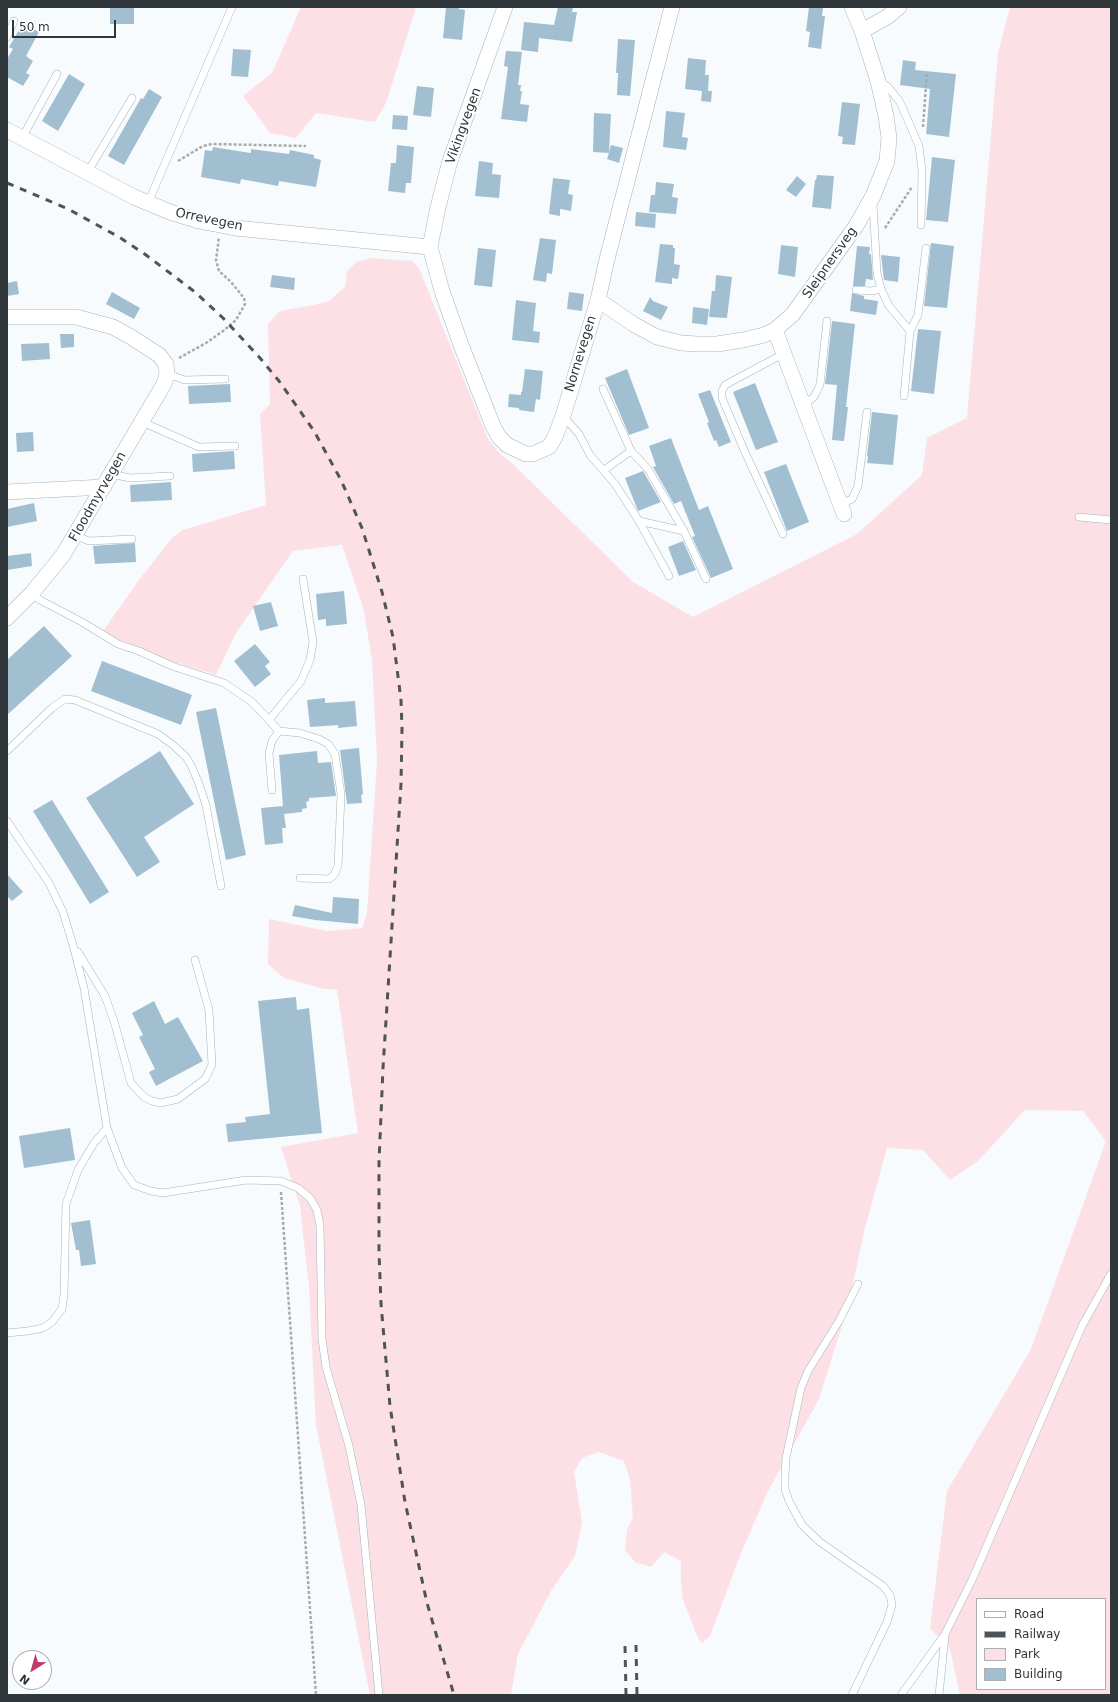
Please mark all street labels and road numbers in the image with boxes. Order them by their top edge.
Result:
street label: Vikingvegen [443,86,485,166]
street label: Orrevegen [174,205,244,235]
street label: Sleipnersveg [800,224,860,302]
street label: Nornevegen [562,314,600,394]
street label: Floodmyrvegen [66,449,130,545]

